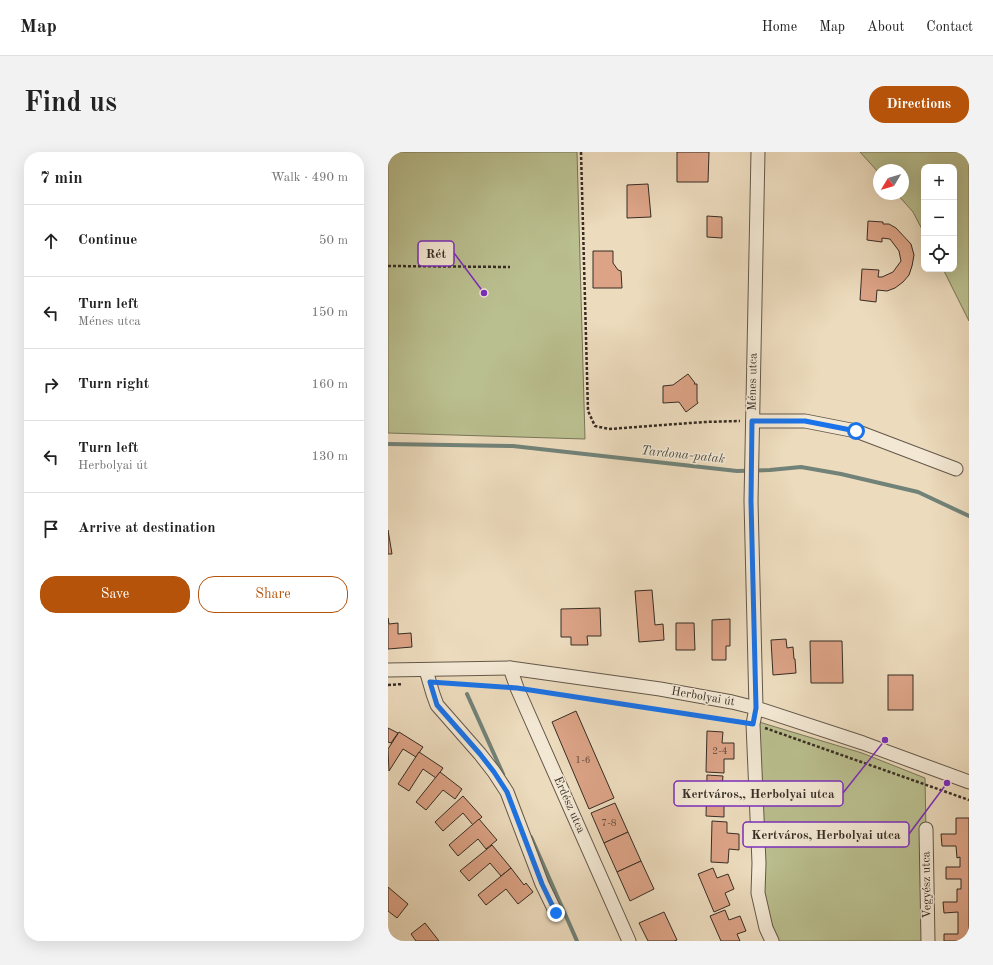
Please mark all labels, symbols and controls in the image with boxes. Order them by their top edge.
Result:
text: Map [20,18,57,37]
text: Home [762,20,797,34]
text: Map [819,20,845,34]
text: About [867,20,904,34]
text: Contact [926,20,973,34]
button: Directions [869,86,969,123]
text: Find us [24,90,117,118]
north arrow [873,164,909,200]
map controls [921,164,957,272]
button: + [921,164,957,200]
text: 7 min [40,170,83,187]
text: Walk · 490 m [271,171,348,184]
button: − [921,200,957,236]
icon: ahead [40,230,62,252]
text: Continue [78,233,137,248]
text: 50 m [319,234,348,247]
button: locate [921,236,957,272]
callout: Rét [418,241,454,266]
text: Rét [426,248,446,261]
text: Turn left [78,297,138,312]
icon: left [40,302,62,324]
text: 150 m [311,306,348,319]
text: Ménes utca [78,315,141,328]
street label: Ménes utca [746,353,760,411]
icon: right [40,374,62,396]
text: Turn right [78,377,149,392]
text: 160 m [311,378,348,391]
route start [847,422,865,440]
text: Turn left [78,441,138,456]
water label: Tardona-patak [640,444,726,466]
icon: left [40,446,62,468]
text: 130 m [311,450,348,463]
text: Herbolyai út [78,459,148,472]
icon: arrive [40,518,62,540]
text: Arrive at destination [78,521,216,536]
button: Save [40,576,190,613]
button: Share [198,576,348,613]
street label: Herbolyai út [670,686,736,708]
house number: 2-4 [712,746,728,756]
house number: 1-6 [575,755,591,765]
street label: Erdész utca [551,775,587,835]
callout: Kertváros,, Herbolyai utca [674,781,843,806]
text: Kertváros,, Herbolyai utca [681,788,835,801]
house number: 7-8 [601,818,617,828]
callout: Kertváros, Herbolyai utca [743,822,909,847]
text: Kertváros, Herbolyai utca [751,829,901,842]
street label: Vegyész utca [920,851,934,919]
route end [547,904,565,922]

